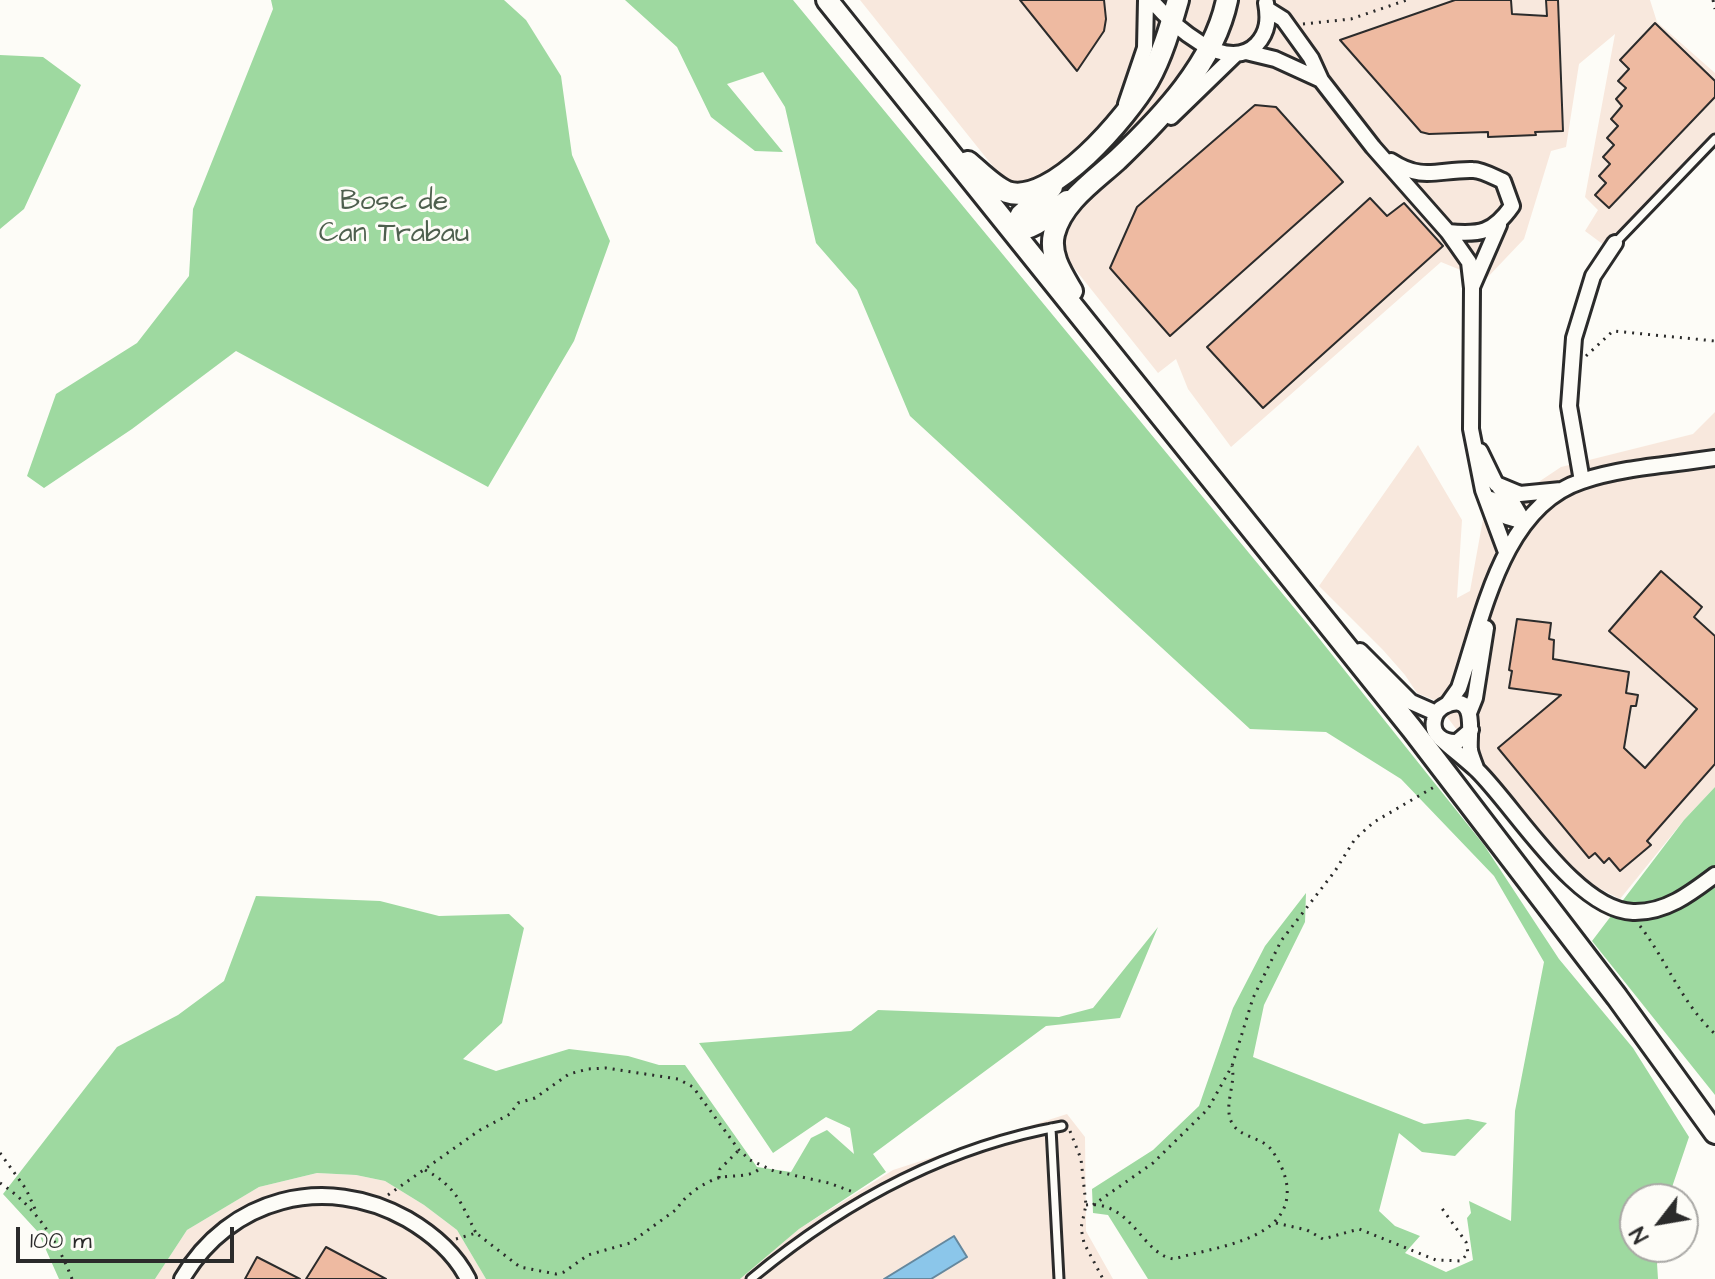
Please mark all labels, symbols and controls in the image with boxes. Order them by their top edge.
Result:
park label: Bosc de Can Trabau [319,186,469,252]
north arrow [1619,1183,1699,1263]
scale bar [20,1211,238,1261]
text: N [1623,1221,1657,1248]
text: 100 m [30,1224,92,1258]

